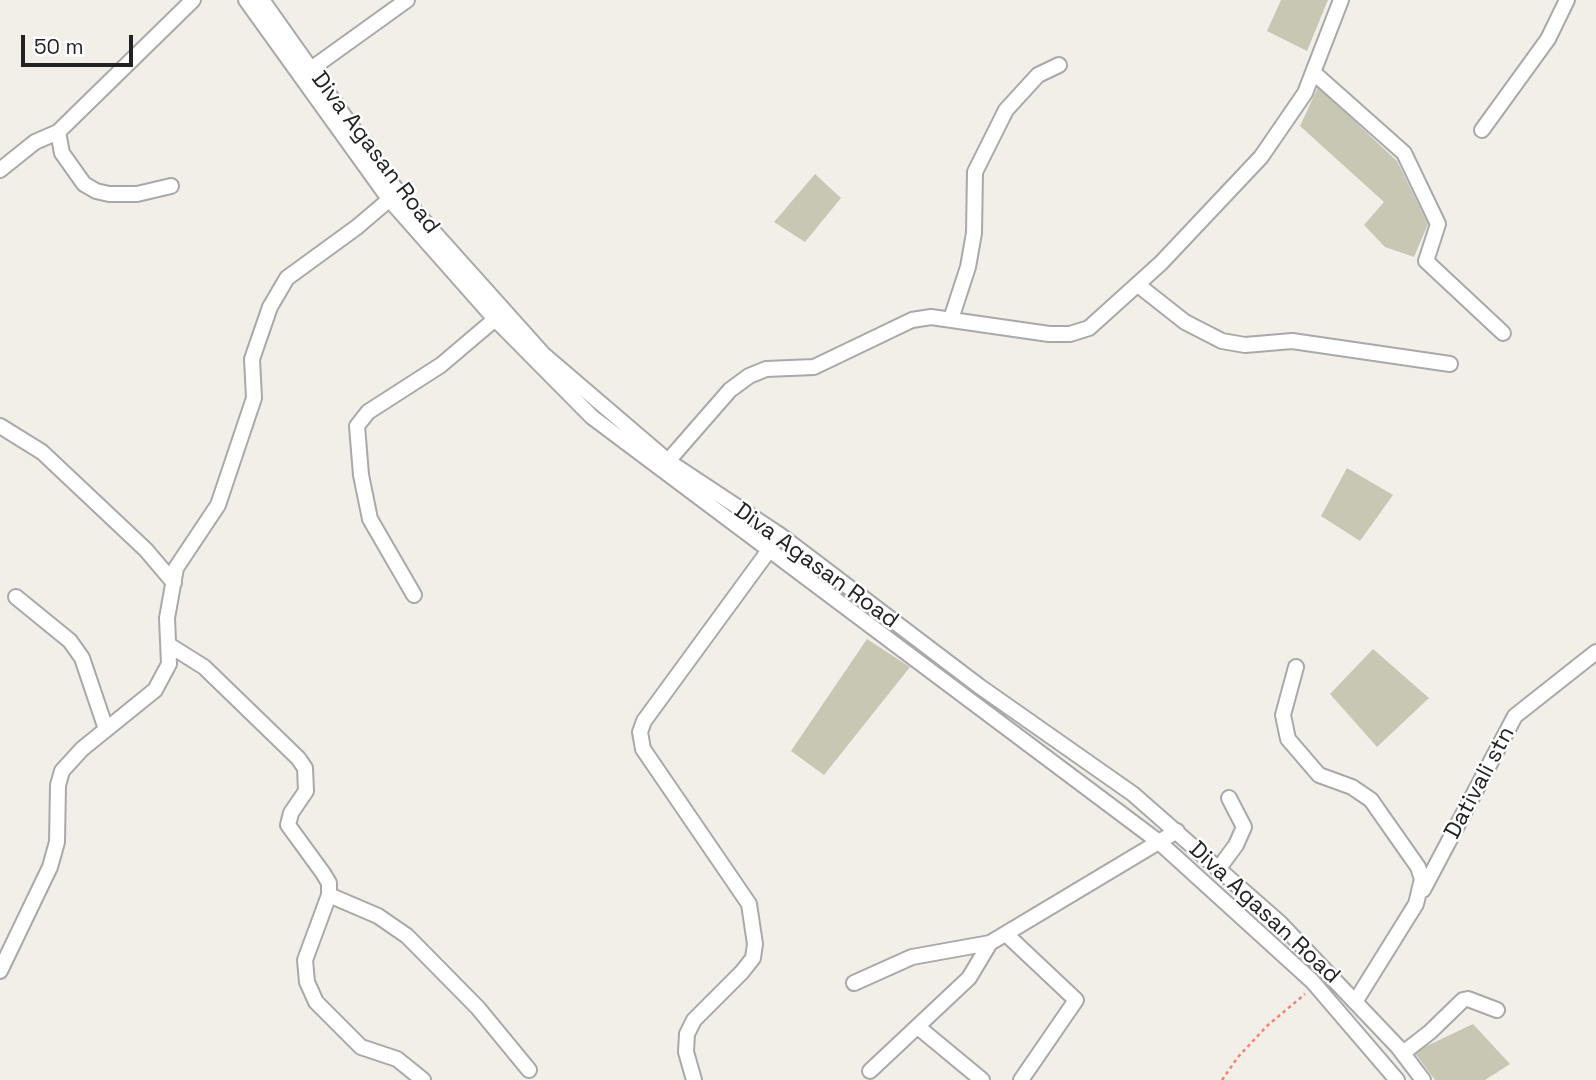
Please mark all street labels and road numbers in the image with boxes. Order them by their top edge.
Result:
street label: Diva Agasan Road [305,66,445,240]
street label: Diva Agasan Road [729,497,903,635]
street label: Dativali stn [1439,722,1521,844]
street label: Diva Agasan Road [1183,836,1345,990]

